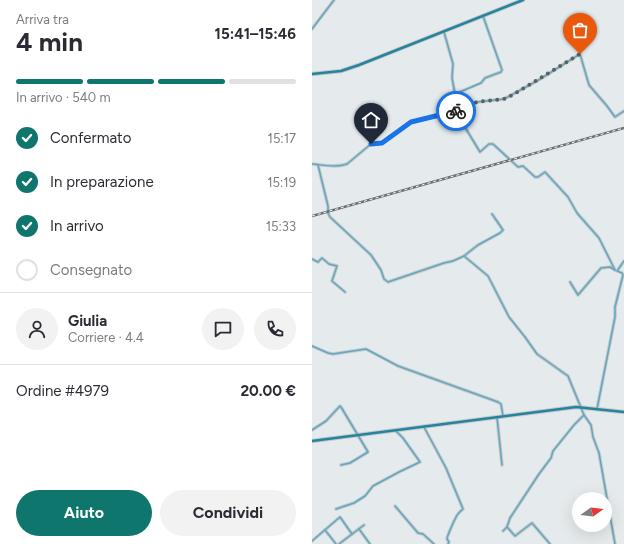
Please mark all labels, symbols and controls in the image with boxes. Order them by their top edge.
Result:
text: Arriva tra [16,12,69,27]
pin [563,13,597,54]
icon: bag [569,19,591,41]
text: 15:41–15:46 [215,25,296,43]
text: 4 min [16,26,83,58]
text: In arrivo · 540 m [16,90,110,105]
courier [436,91,476,131]
icon: bike [445,100,467,122]
pin [354,103,388,144]
icon: home [360,109,382,131]
icon: check [16,127,38,149]
text: Confermato [50,129,131,147]
text: 15:17 [268,131,296,146]
icon: check [16,171,38,193]
text: In preparazione [50,173,154,191]
text: 15:19 [267,175,296,190]
icon: check [16,215,38,237]
text: In arrivo [50,217,104,235]
text: 15:33 [266,219,296,234]
text: Consegnato [50,261,132,279]
button: person [16,308,58,350]
button: chat [202,308,244,350]
button: phone [254,308,296,350]
text: Giulia [68,312,107,330]
text: Corriere · 4.4 [68,330,144,345]
text: Ordine #4979 [16,382,109,400]
text: 20.00 € [240,382,296,400]
button: Aiuto [16,490,152,536]
button: Condividi [160,490,296,536]
north arrow [572,492,612,532]
map controls [572,492,612,532]

